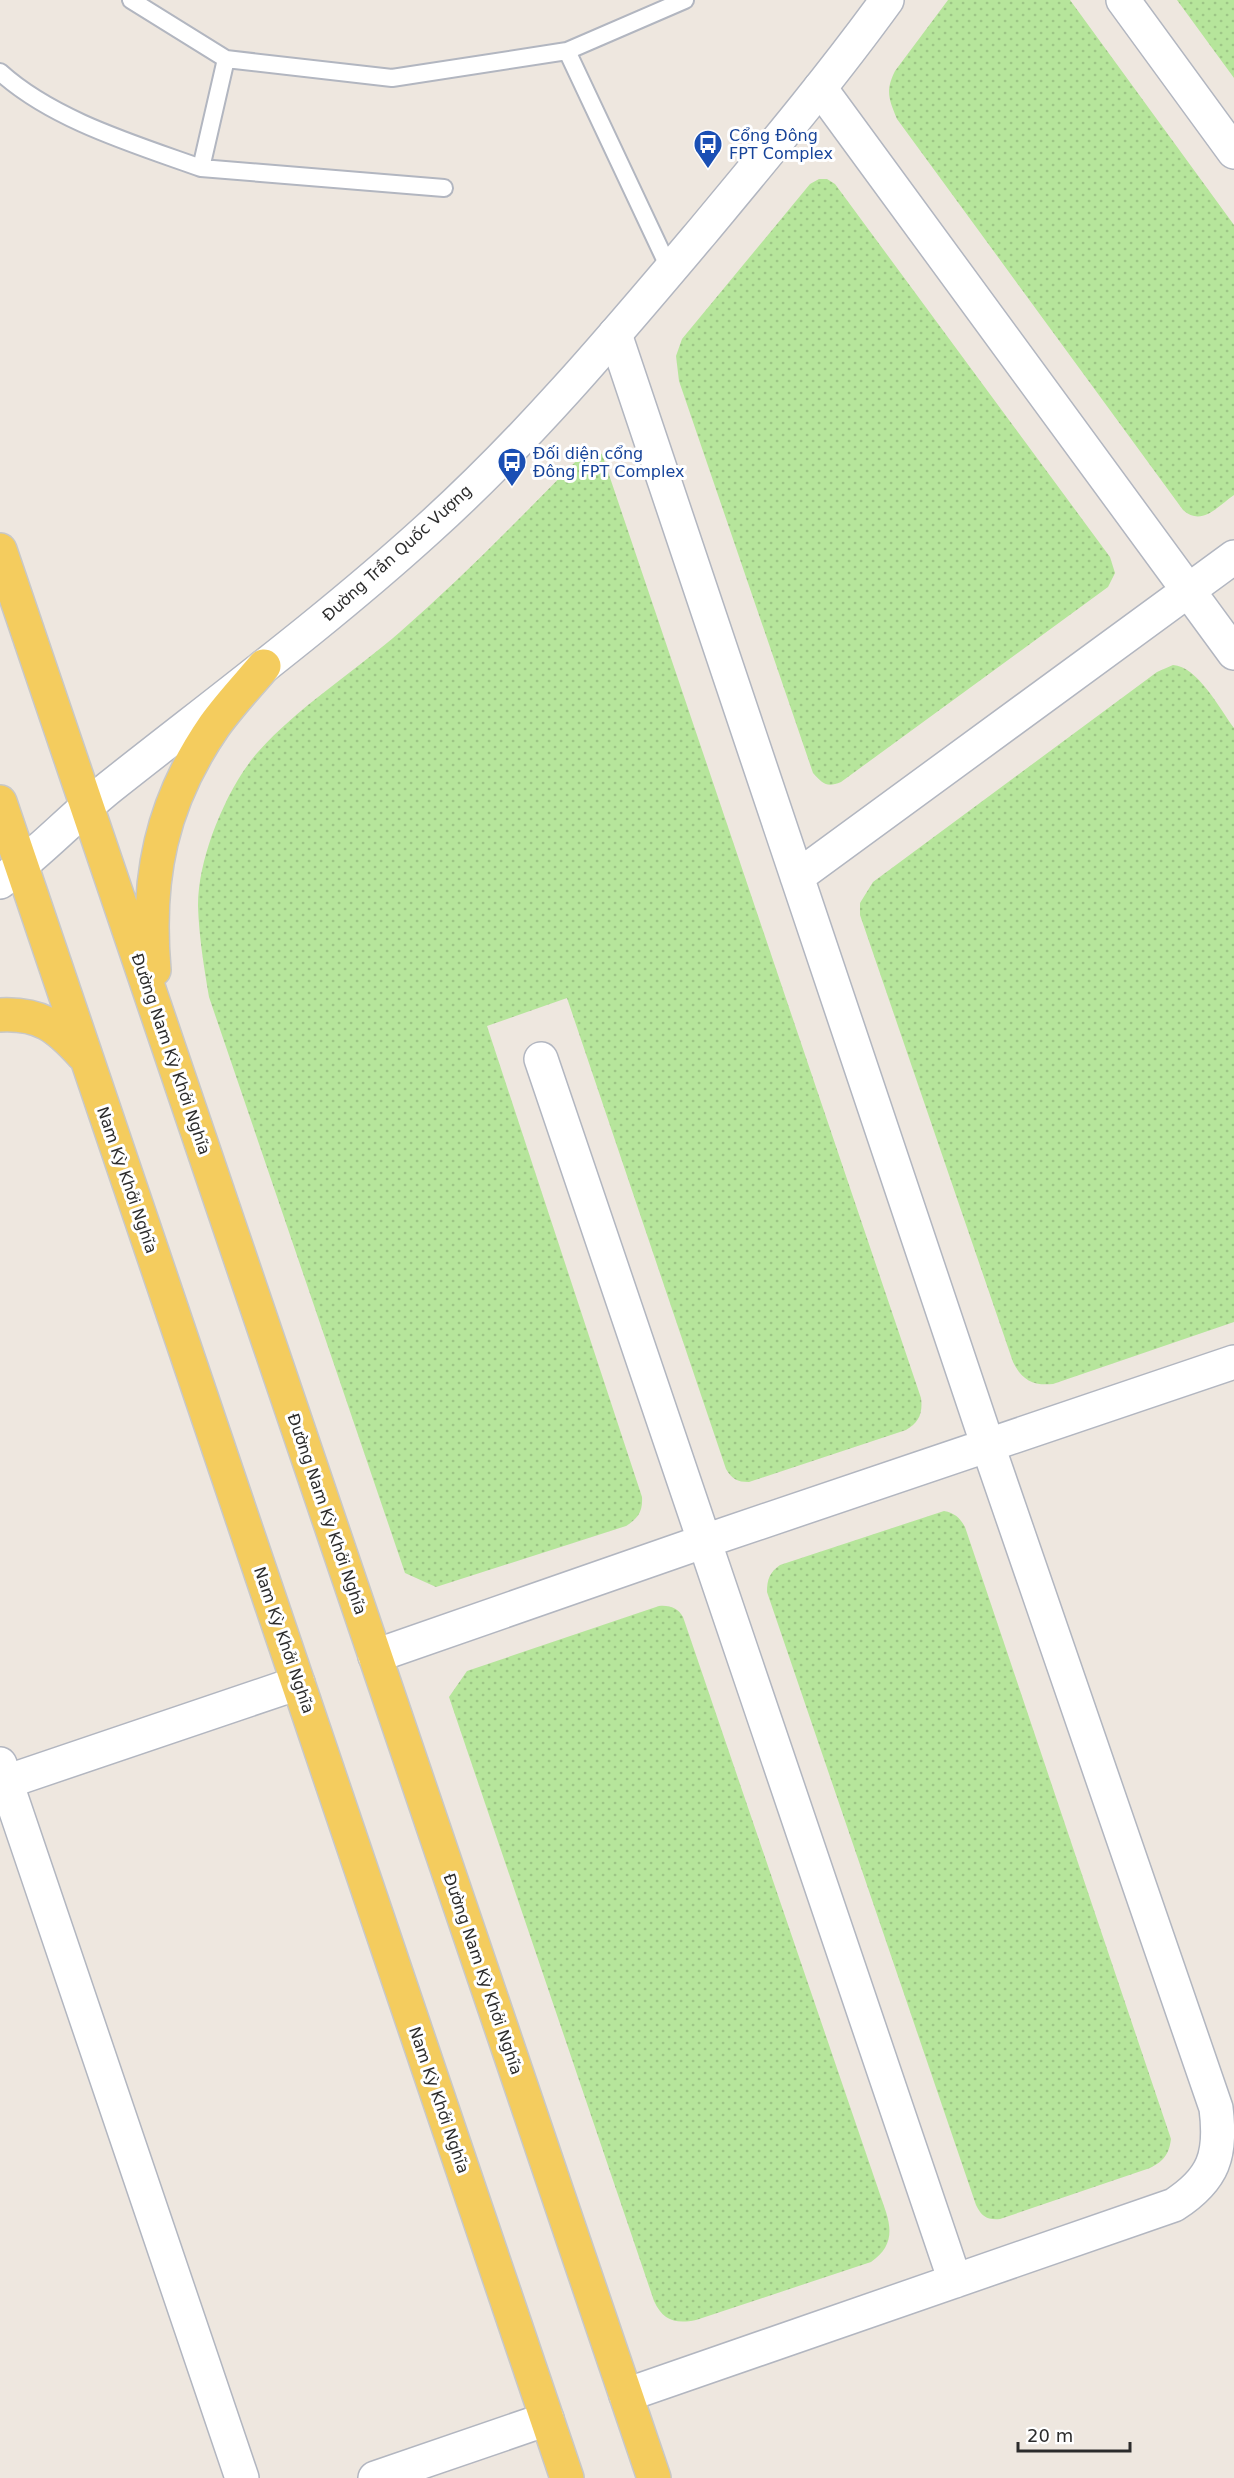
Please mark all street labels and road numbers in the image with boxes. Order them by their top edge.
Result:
street label: Đường Trần Quốc Vượng [318,481,476,625]
street label: Đường Nam Kỳ Khởi Nghĩa [128,951,214,1157]
street label: Nam Kỳ Khởi Nghĩa [93,1104,161,1256]
street label: Đường Nam Kỳ Khởi Nghĩa [284,1411,370,1617]
street label: Nam Kỳ Khởi Nghĩa [250,1564,318,1716]
street label: Đường Nam Kỳ Khởi Nghĩa [440,1871,526,2077]
street label: Nam Kỳ Khởi Nghĩa [405,2024,473,2176]

